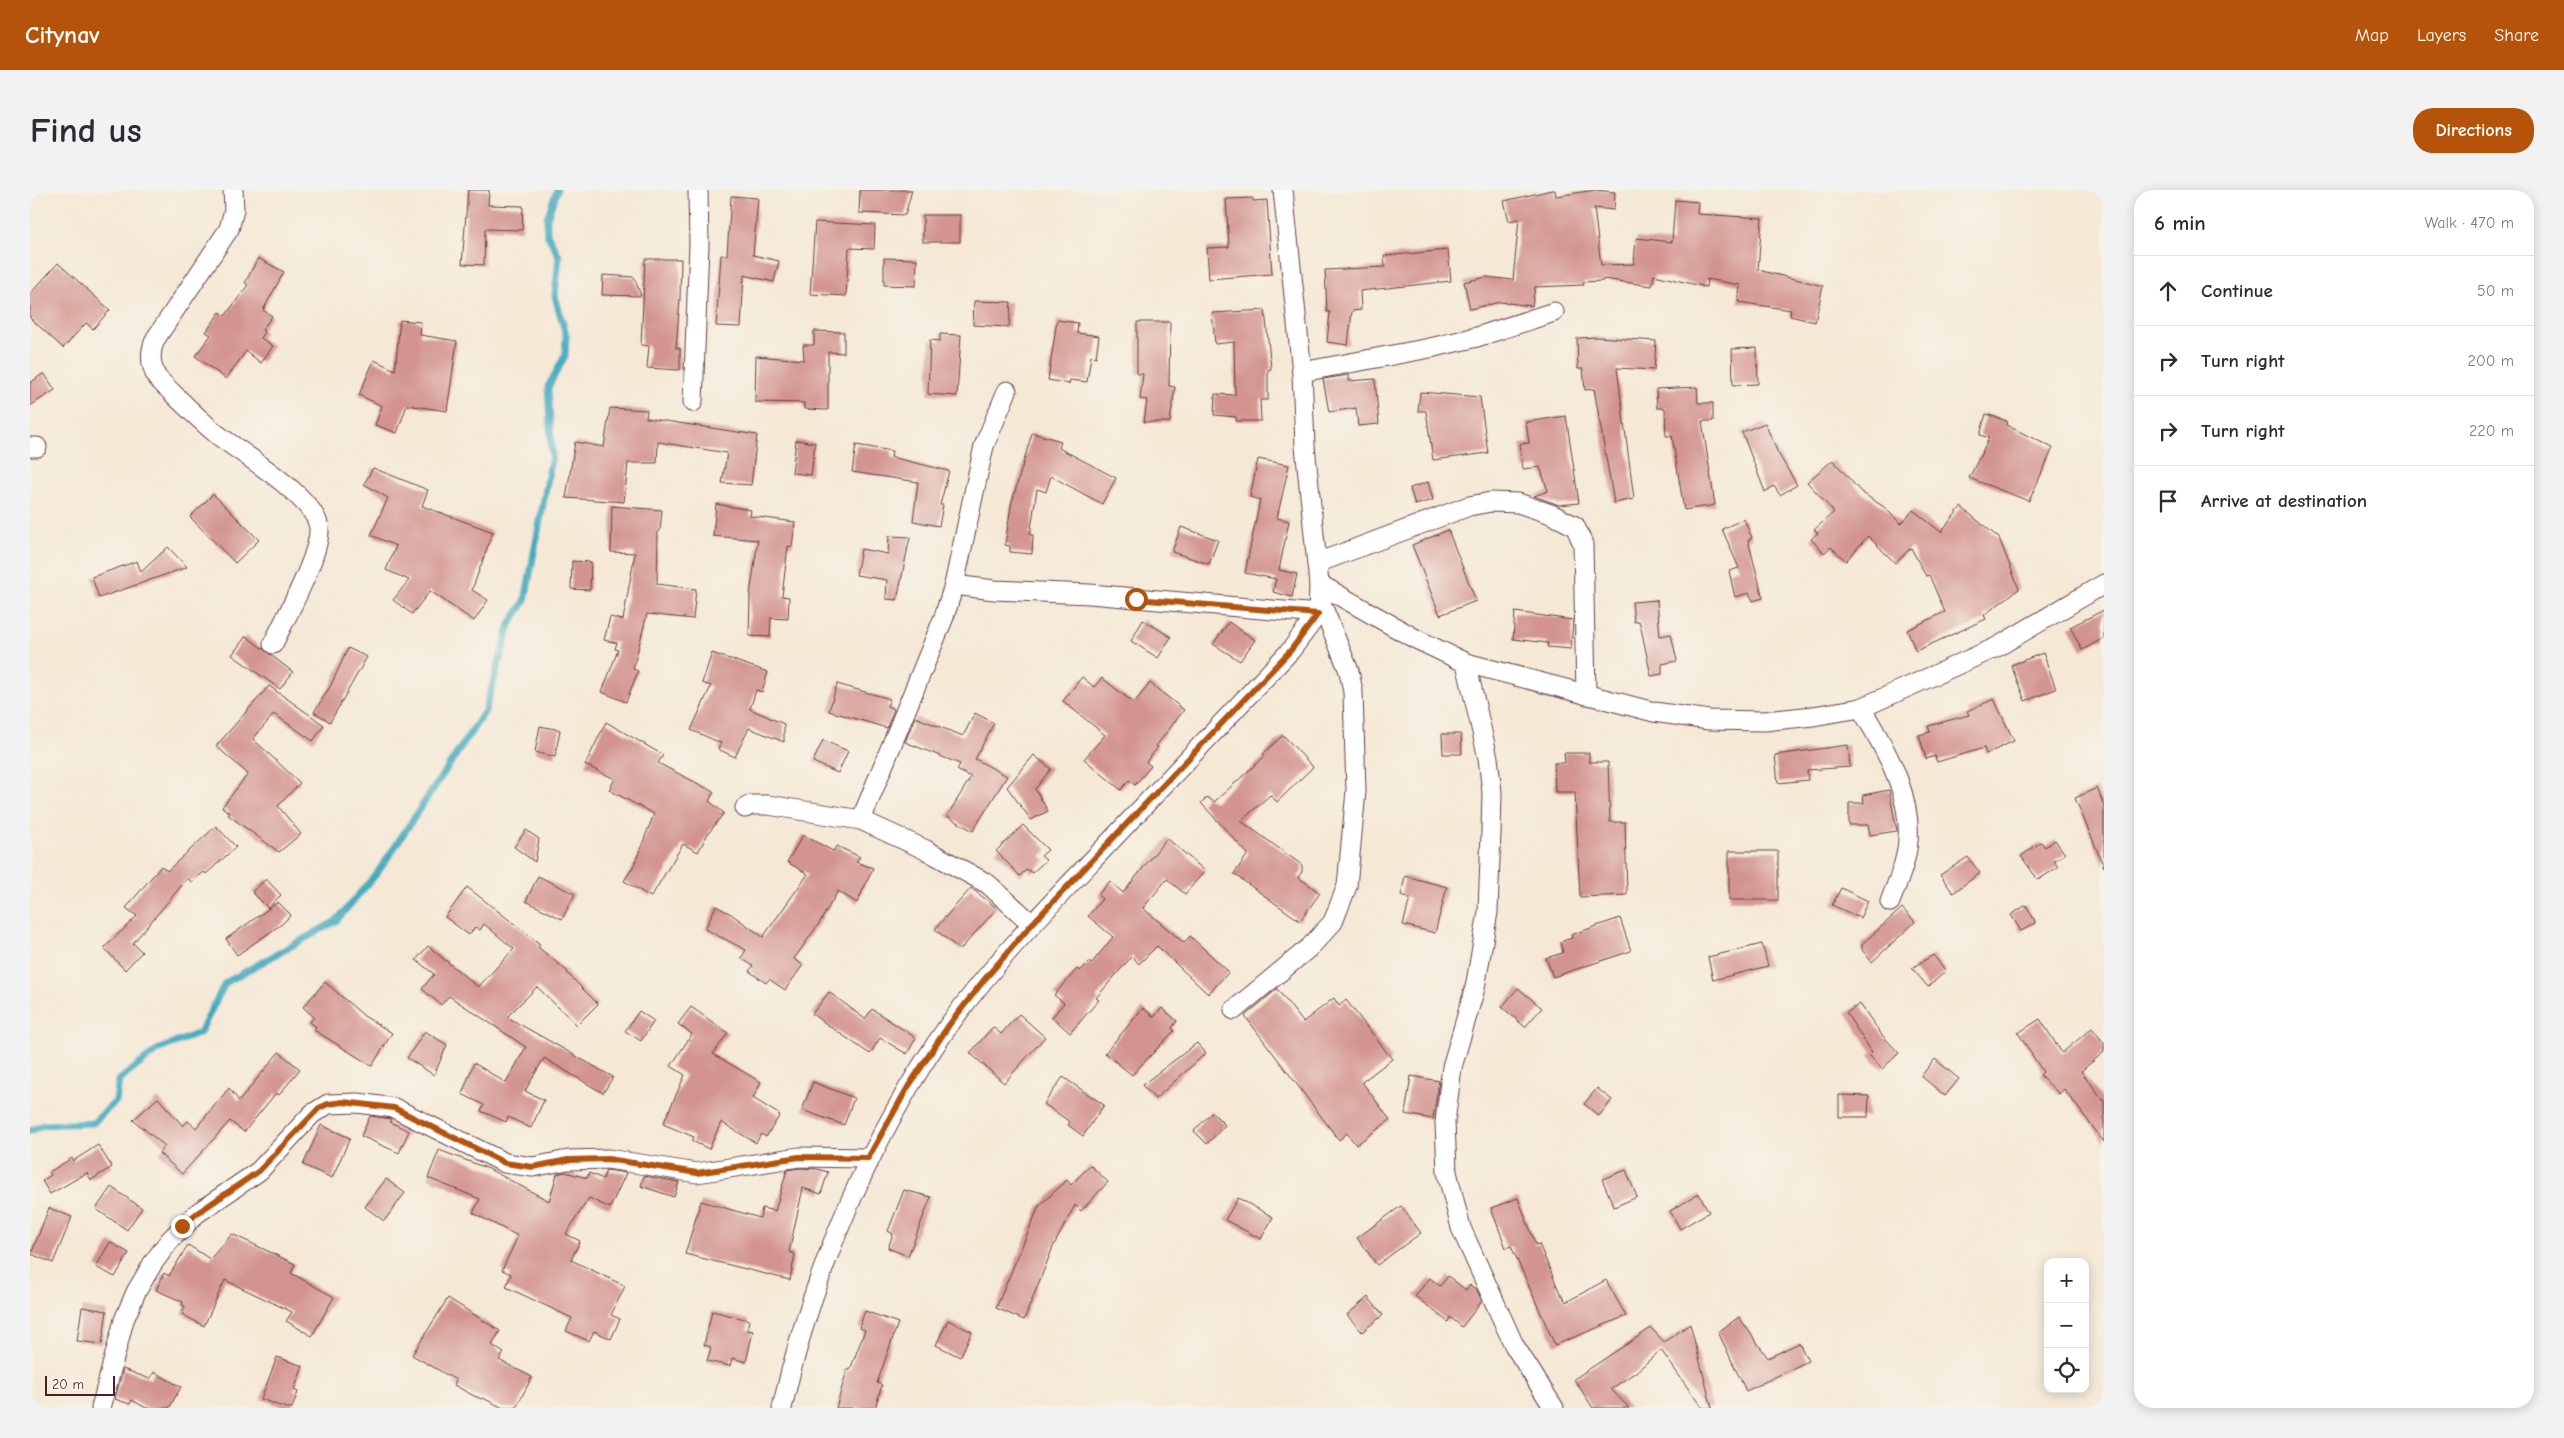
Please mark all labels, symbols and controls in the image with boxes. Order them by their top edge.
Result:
text: Citynav [25,21,100,49]
text: Map [2355,25,2389,46]
text: Layers [2417,25,2466,46]
text: Share [2494,25,2539,46]
button: Directions [2413,108,2534,153]
text: Find us [30,110,142,151]
text: 6 min [2154,211,2206,235]
text: Walk · 470 m [2425,214,2514,232]
icon: ahead [2154,277,2182,305]
text: Continue [2201,280,2273,302]
text: 50 m [2477,282,2514,300]
icon: right [2154,347,2182,375]
text: Turn right [2201,350,2285,372]
text: 200 m [2468,352,2514,370]
icon: right [2154,417,2182,445]
text: Turn right [2201,420,2285,442]
text: 220 m [2469,422,2514,440]
icon: arrive [2154,487,2182,515]
text: Arrive at destination [2201,490,2367,512]
route start [1125,588,1148,611]
route end [171,1215,194,1238]
map controls [2044,1258,2089,1393]
button: + [2044,1258,2089,1303]
button: − [2044,1303,2089,1348]
button: locate [2044,1348,2089,1393]
scale bar [45,1373,115,1396]
text: 20 m [52,1376,84,1393]

